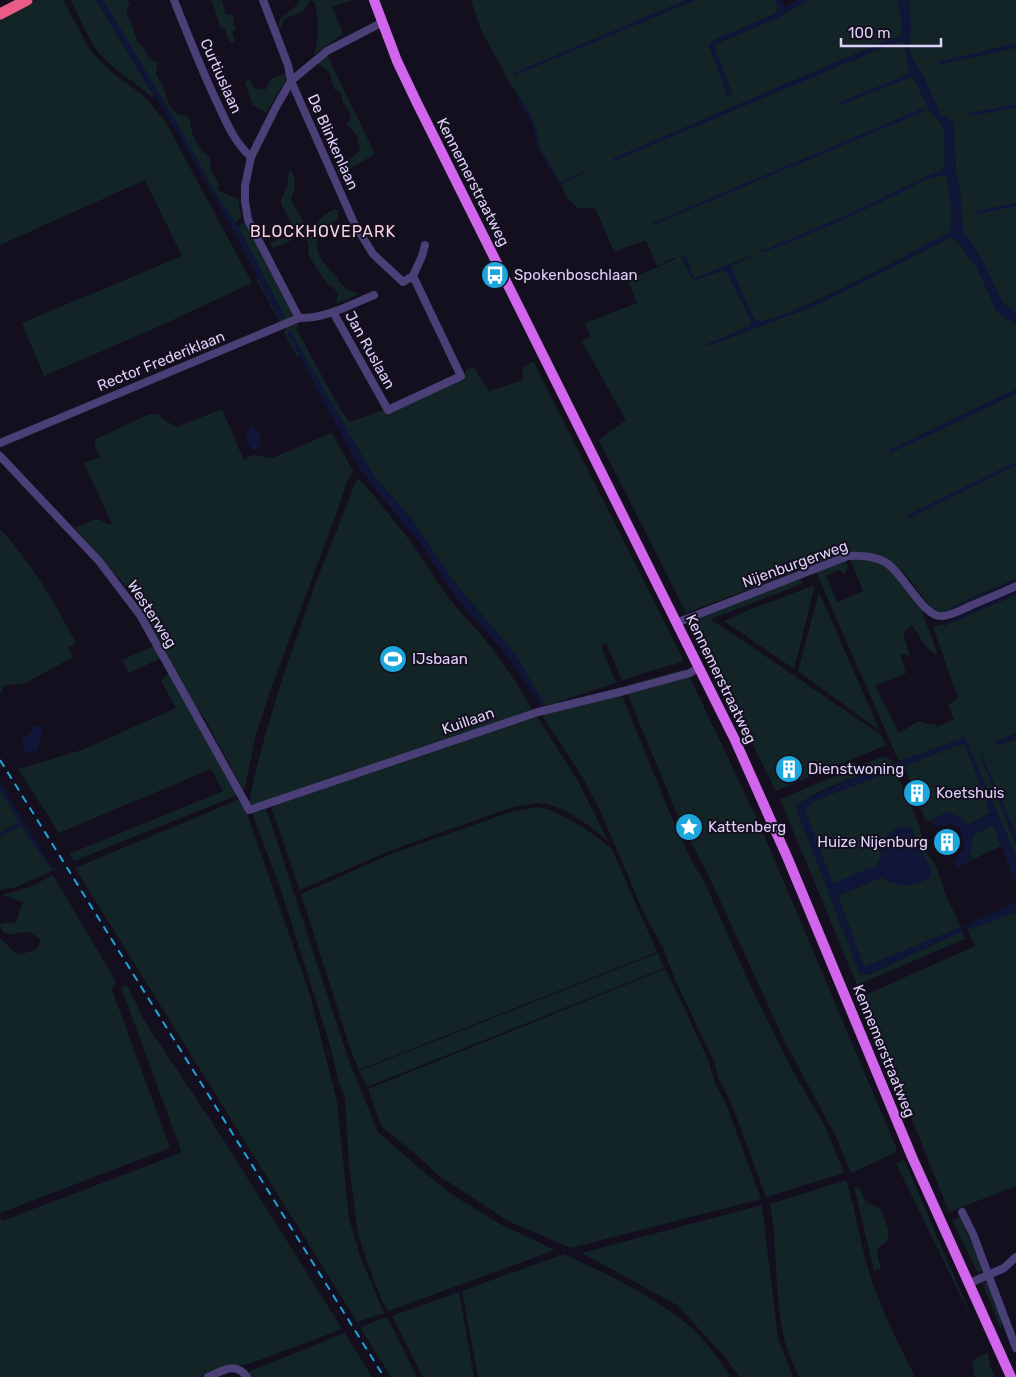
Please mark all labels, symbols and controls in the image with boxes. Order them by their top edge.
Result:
scale bar [841,15,941,47]
text: 100 m [848,24,890,42]
street label: Curtiuslaan [196,36,246,116]
street label: De Blinkenlaan [304,91,362,193]
street label: Kennemerstraatweg [433,115,513,249]
district label: BLOCKHOVEPARK [250,222,396,241]
bus stop icon: Spokenboschlaan [480,260,510,290]
place label: Spokenboschlaan [514,266,638,284]
street label: Jan Ruslaan [341,308,399,392]
street label: Rector Frederiklaan [95,327,227,395]
street label: Nijenburgerweg [740,537,850,591]
street label: Westerweg [124,577,180,651]
street label: Kennemerstraatweg [682,611,760,747]
sports icon: IJsbaan [378,644,408,674]
place label: IJsbaan [412,650,468,668]
street label: Kuillaan [439,704,497,738]
building icon: Dienstwoning [774,754,804,784]
place label: Dienstwoning [808,760,904,778]
building icon: Koetshuis [902,778,932,808]
place label: Koetshuis [936,784,1005,802]
place icon: Kattenberg [674,812,704,842]
place label: Kattenberg [708,818,786,836]
building icon: Huize Nijenburg [932,827,962,857]
place label: Huize Nijenburg [817,833,928,851]
street label: Kennemerstraatweg [849,982,919,1120]

